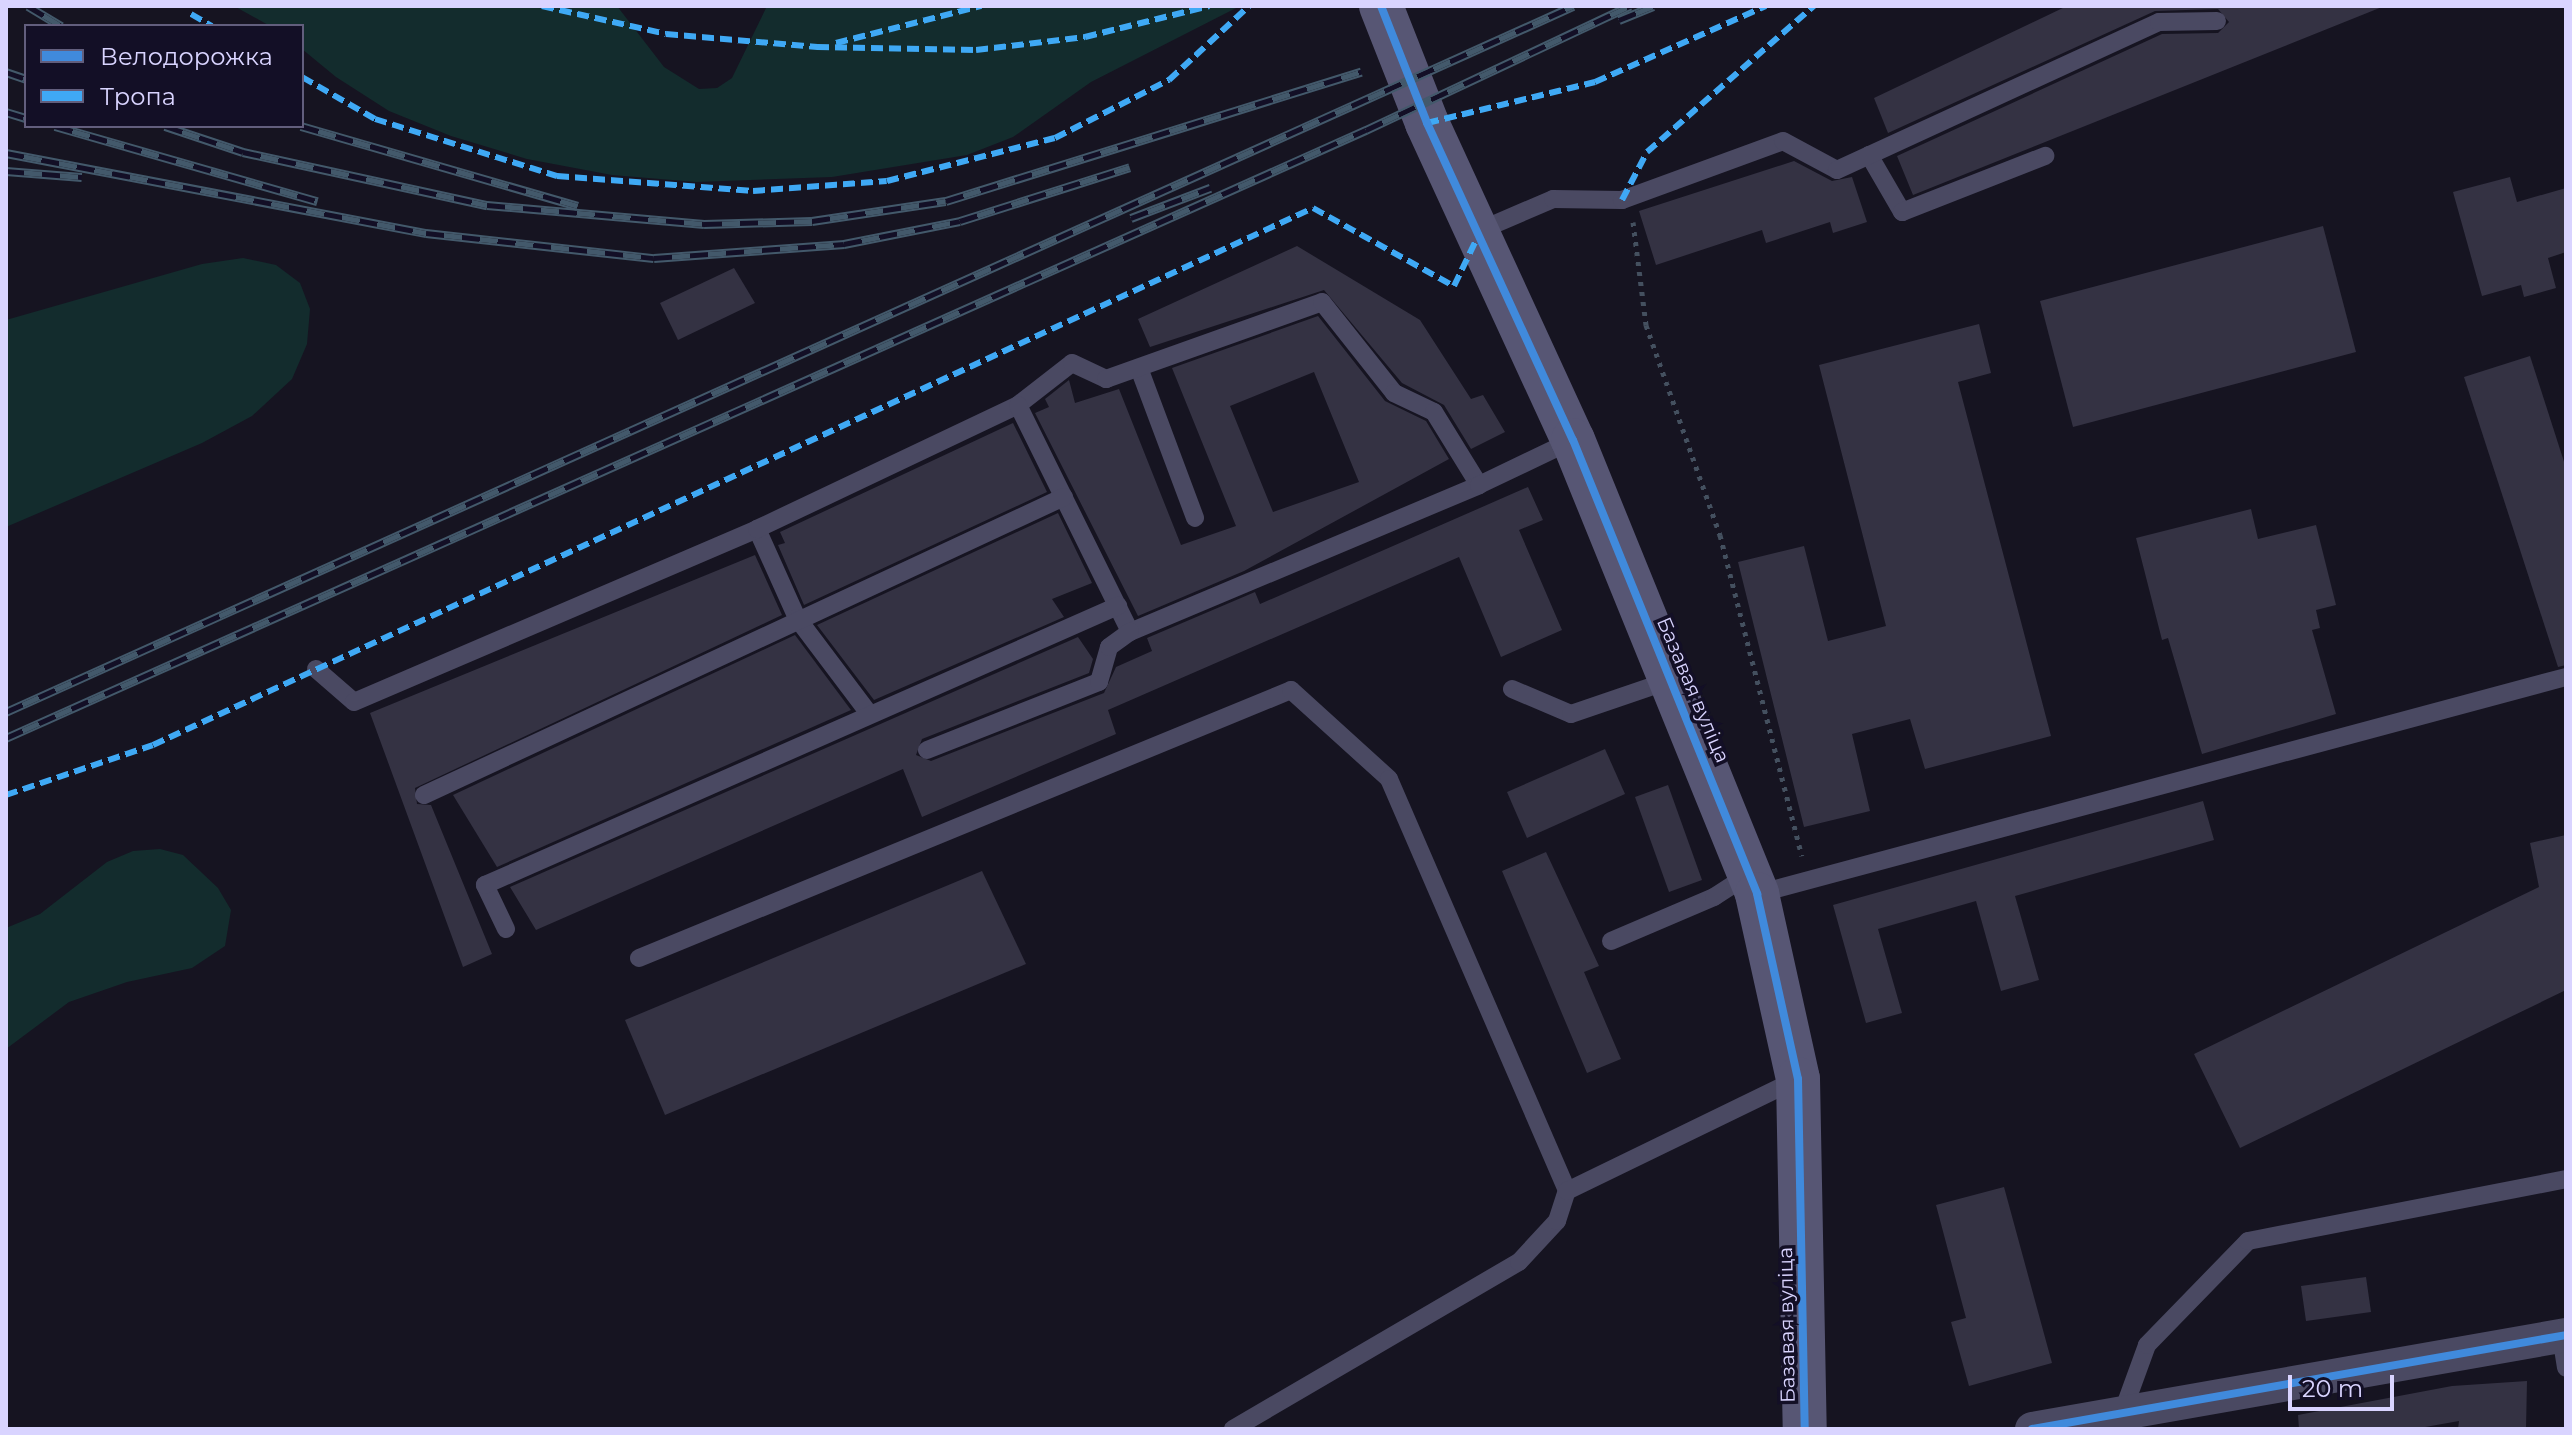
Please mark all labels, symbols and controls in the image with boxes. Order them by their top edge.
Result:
legend [24,24,304,128]
text: Велодорожка [100,42,273,71]
text: Тропа [100,82,176,111]
street label: Базавая вуліца [1651,614,1735,766]
street label: Базавая вуліца [1774,1247,1800,1403]
scale bar [2292,1359,2398,1409]
text: 20 m [2302,1374,2363,1403]

